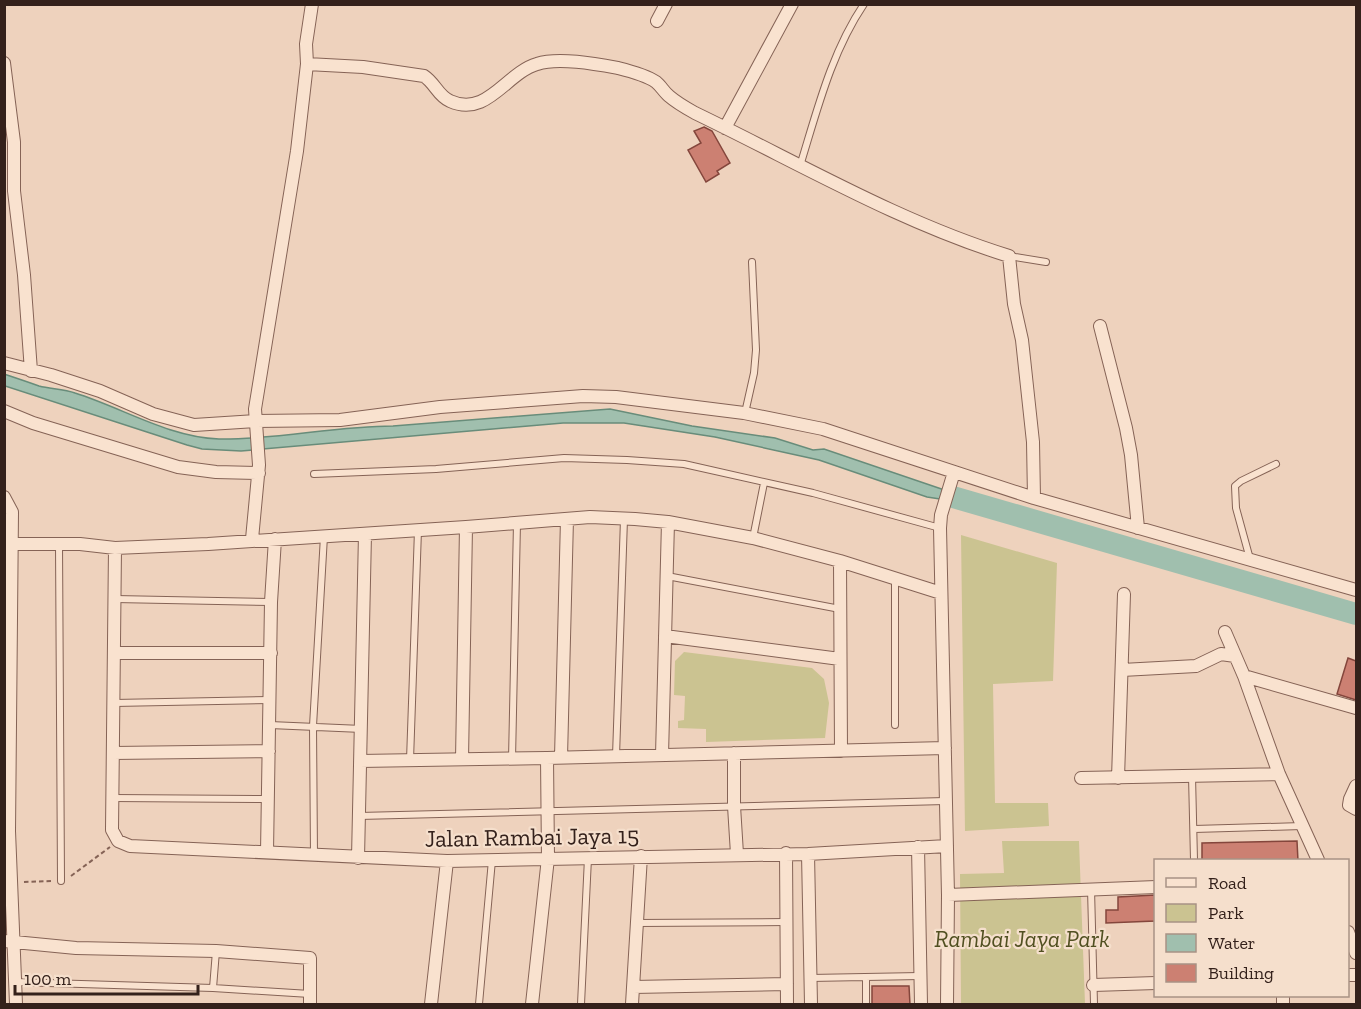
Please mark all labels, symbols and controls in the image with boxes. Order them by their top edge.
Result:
street label: Jalan Rambai Jaya 15 [424,820,639,853]
legend [1154,859,1349,997]
text: Road [1208,872,1247,894]
text: Park [1208,902,1244,924]
park label: Rambai Jaya Park [934,924,1110,953]
text: Water [1208,932,1255,954]
scale bar [15,958,198,996]
text: Building [1208,962,1274,984]
text: 100 m [24,968,72,990]

